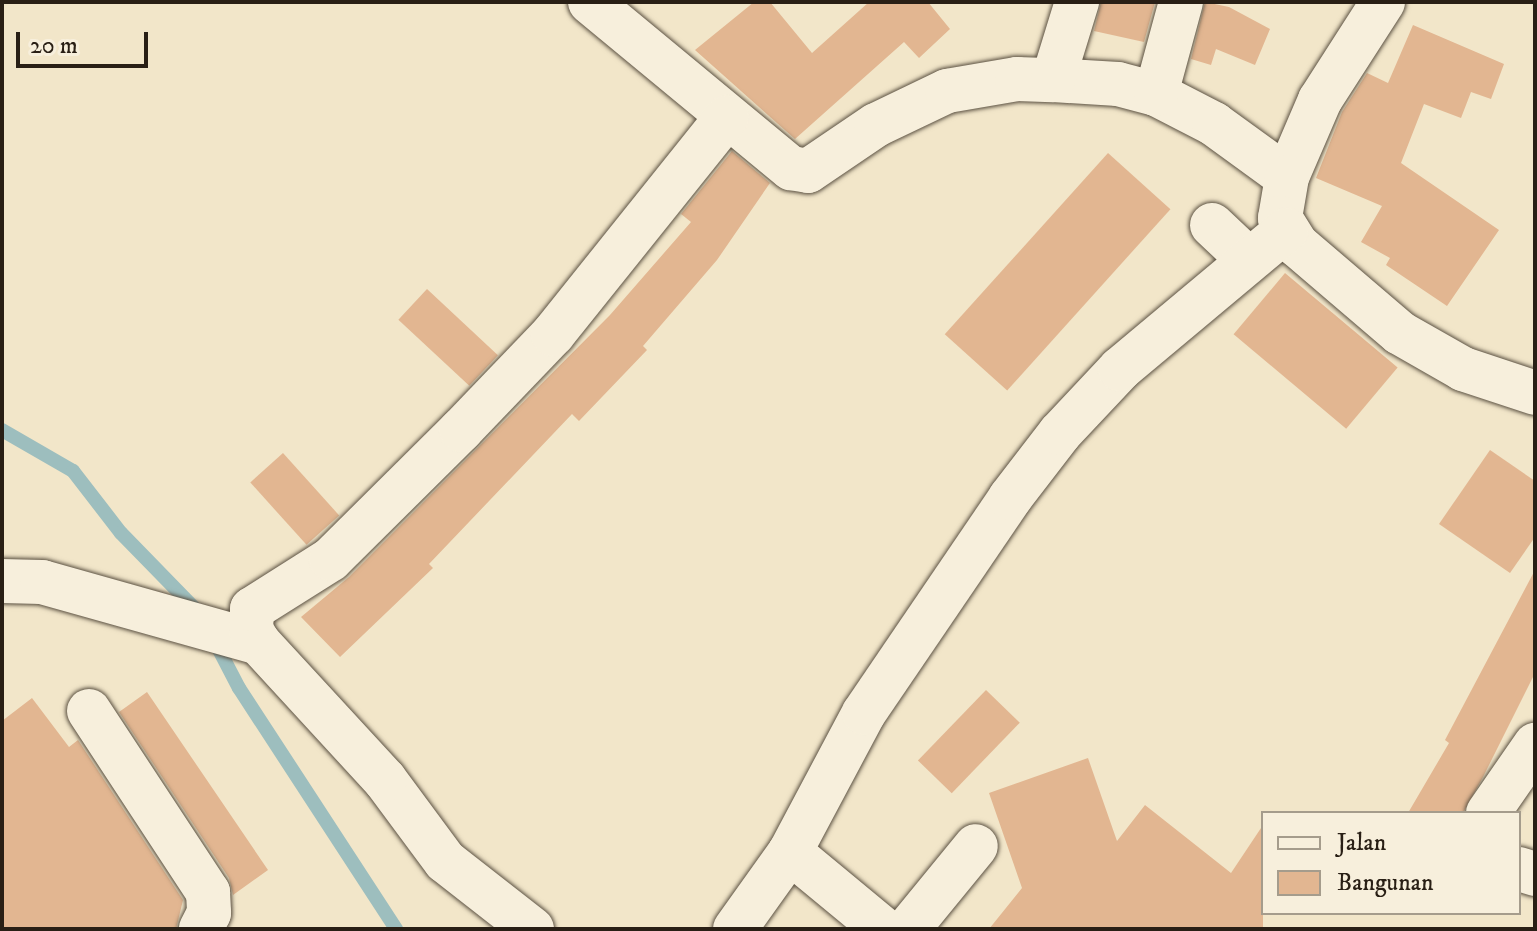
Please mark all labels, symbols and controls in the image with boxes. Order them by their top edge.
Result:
scale bar [20,16,152,66]
text: 20 m [30,31,78,61]
legend [1261,811,1521,915]
text: Jalan [1337,828,1386,858]
text: Bangunan [1337,868,1433,898]

